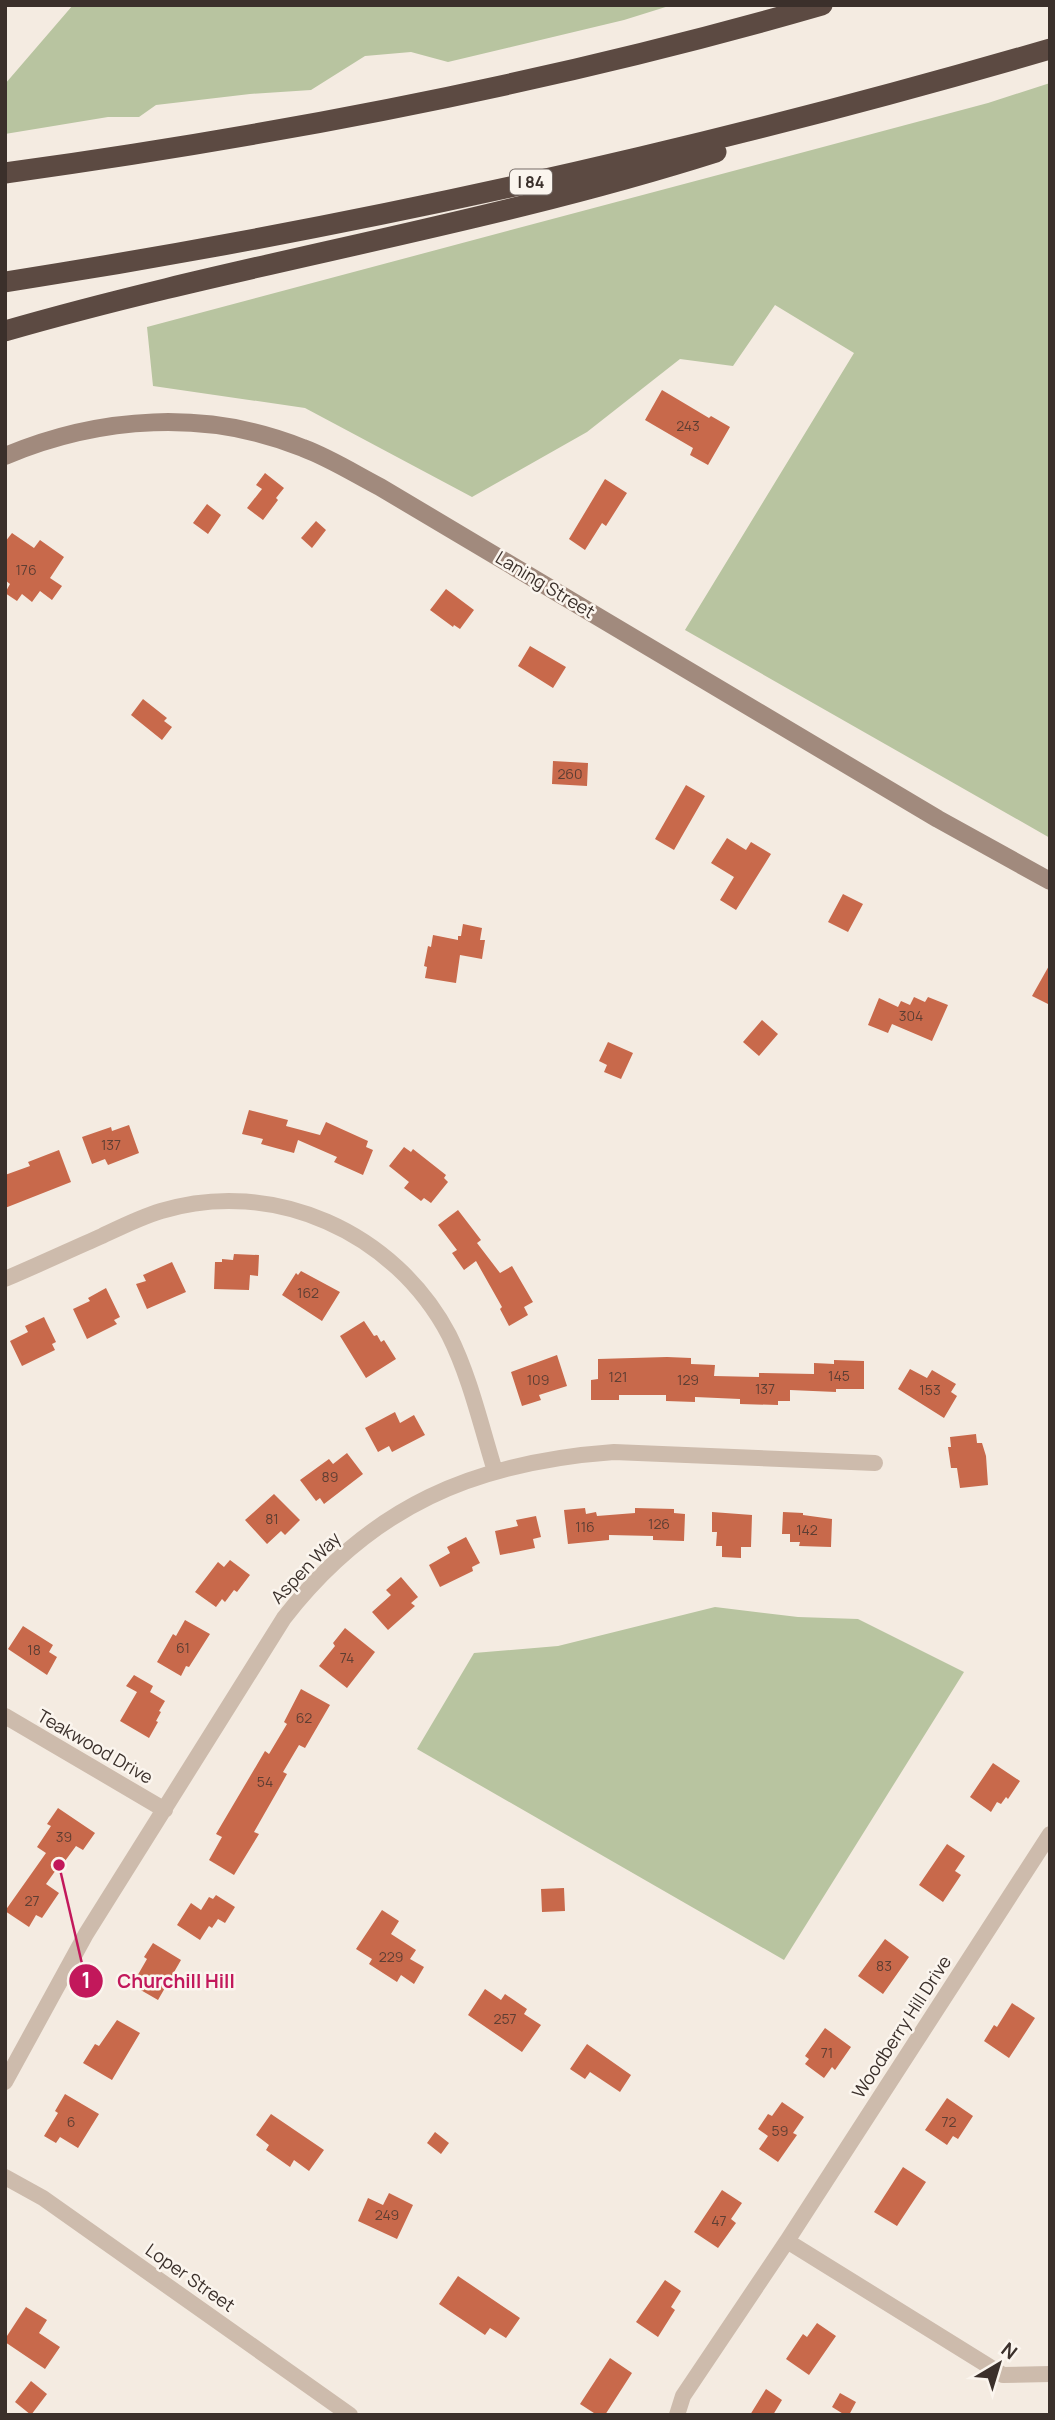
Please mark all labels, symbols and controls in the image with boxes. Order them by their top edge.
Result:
road number: I 84 [510,170,552,194]
house number: 243 [676,416,700,435]
street label: Laning Street [491,545,600,623]
house number: 176 [15,560,37,579]
house number: 260 [557,764,583,783]
house number: 304 [899,1006,923,1025]
house number: 137 [101,1135,121,1154]
house number: 162 [297,1283,319,1302]
house number: 145 [828,1366,850,1385]
house number: 121 [609,1367,627,1386]
house number: 109 [527,1370,549,1389]
house number: 129 [677,1370,699,1389]
house number: 137 [755,1379,775,1398]
house number: 153 [919,1380,941,1399]
house number: 89 [322,1467,338,1486]
house number: 81 [265,1509,279,1528]
house number: 126 [648,1514,670,1533]
house number: 116 [575,1517,595,1536]
house number: 142 [796,1520,818,1539]
street label: Aspen Way [265,1526,346,1608]
house number: 61 [176,1638,190,1657]
house number: 18 [27,1640,41,1659]
house number: 74 [340,1648,354,1667]
street label: Teakwood Drive [33,1703,158,1789]
house number: 62 [296,1708,312,1727]
house number: 54 [257,1772,273,1791]
house number: 39 [56,1827,72,1846]
house number: 27 [24,1891,40,1910]
house number: 229 [379,1947,403,1966]
street label: Woodberry Hill Drive [846,1951,956,2102]
house number: 83 [876,1956,892,1975]
callout: Churchill Hill [68,1961,249,2001]
text: 1 [81,1966,91,1994]
text: Churchill Hill [117,1968,235,1994]
house number: 257 [493,2009,517,2028]
house number: 71 [821,2043,833,2062]
house number: 6 [67,2112,75,2131]
house number: 72 [941,2112,957,2131]
house number: 59 [772,2121,788,2140]
house number: 249 [375,2205,399,2224]
house number: 47 [711,2211,727,2230]
street label: Loper Street [141,2238,240,2317]
north arrow [964,2329,1034,2399]
text: N [996,2336,1023,2365]

